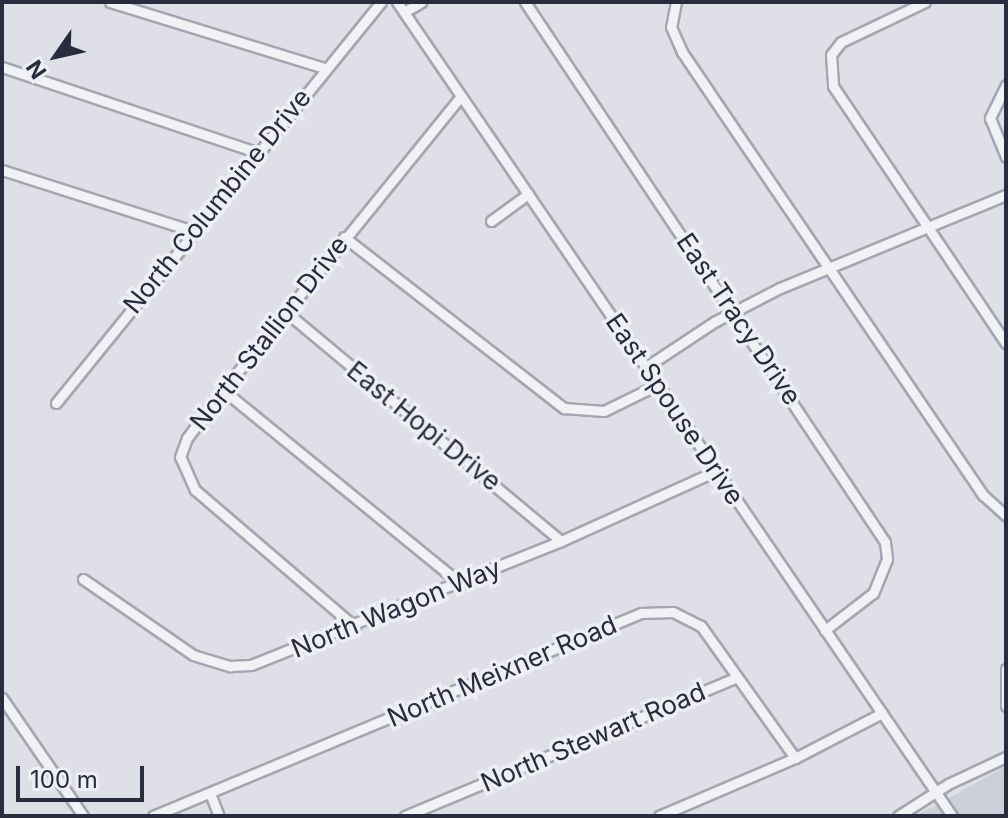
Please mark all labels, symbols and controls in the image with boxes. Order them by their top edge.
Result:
north arrow [16,16,96,96]
text: N [21,55,52,84]
street label: North Columbine Drive [117,82,317,320]
street label: East Tracy Drive [670,227,808,411]
street label: North Stallion Drive [183,230,355,436]
street label: East Spouse Drive [599,307,751,511]
street label: East Hopi Drive [341,354,507,498]
street label: North Wagon Way [287,552,505,664]
street label: North Meixner Road [383,609,621,733]
street label: North Stewart Road [476,676,710,798]
scale bar [20,750,148,800]
text: 100 m [30,765,98,794]

